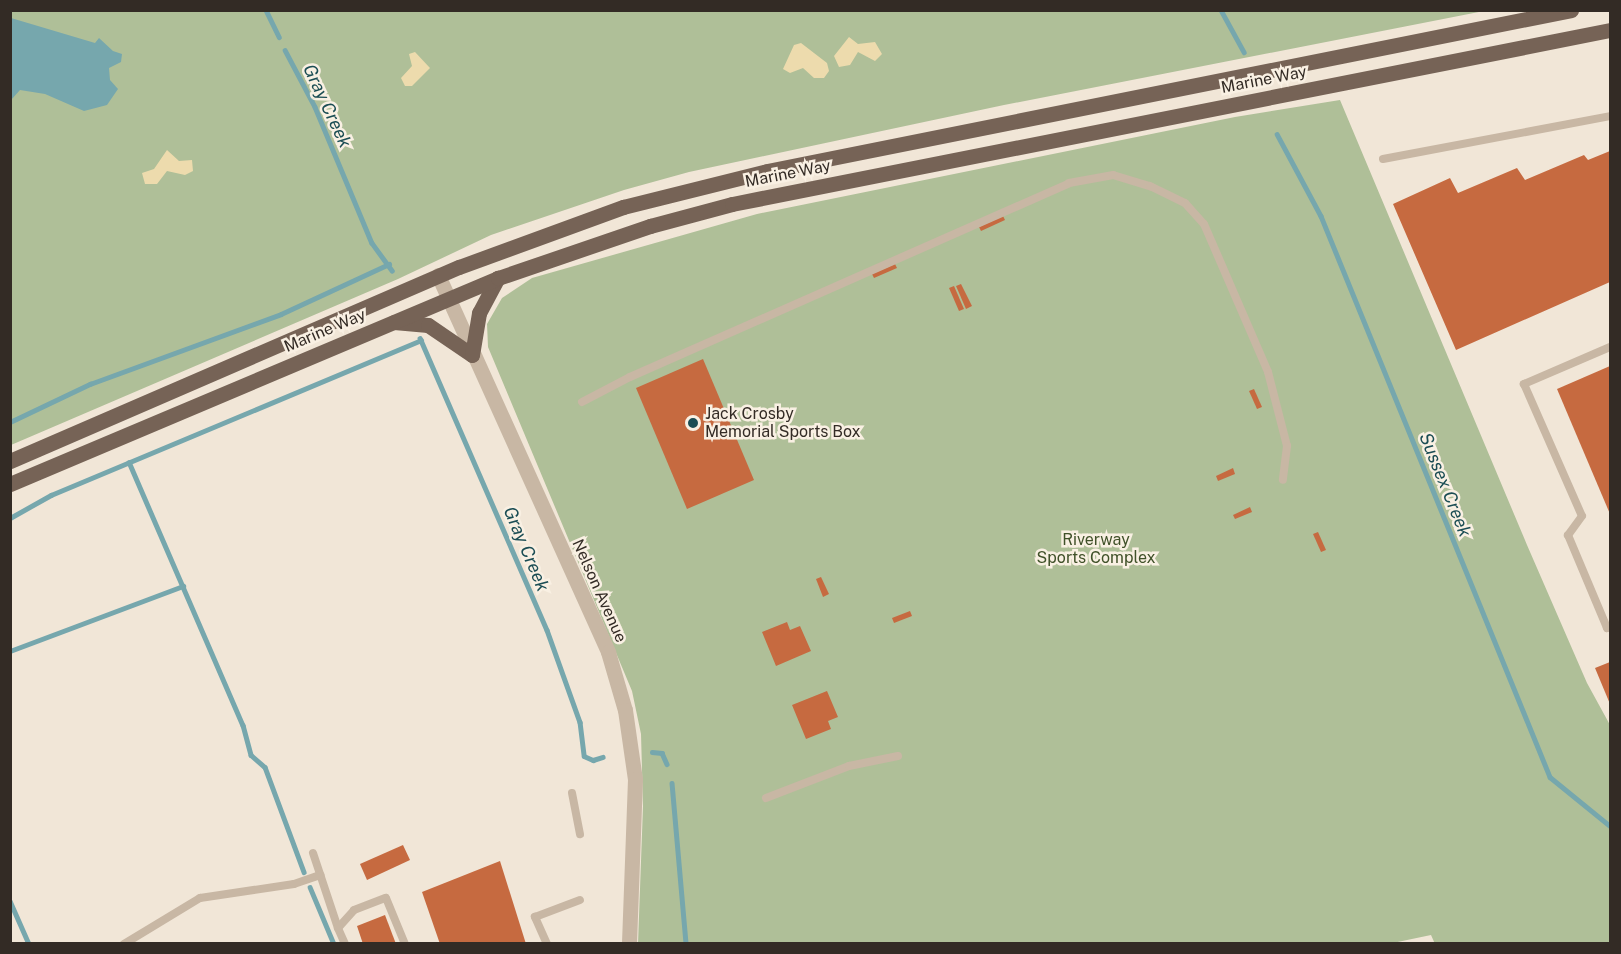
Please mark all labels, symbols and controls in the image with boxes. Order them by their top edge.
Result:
water label: Gray Creek [298,61,356,151]
street label: Marine Way [1219,62,1309,98]
street label: Marine Way [743,156,833,192]
street label: Marine Way [281,305,369,357]
place label: Jack Crosby Memorial Sports Box [705,404,861,442]
marker: Jack Crosby Memorial Sports Box [686,416,700,430]
water label: Sussex Creek [1414,430,1476,540]
water label: Gray Creek [498,503,554,595]
park label: Riverway Sports Complex [1037,530,1155,568]
street label: Nelson Avenue [568,536,630,646]

